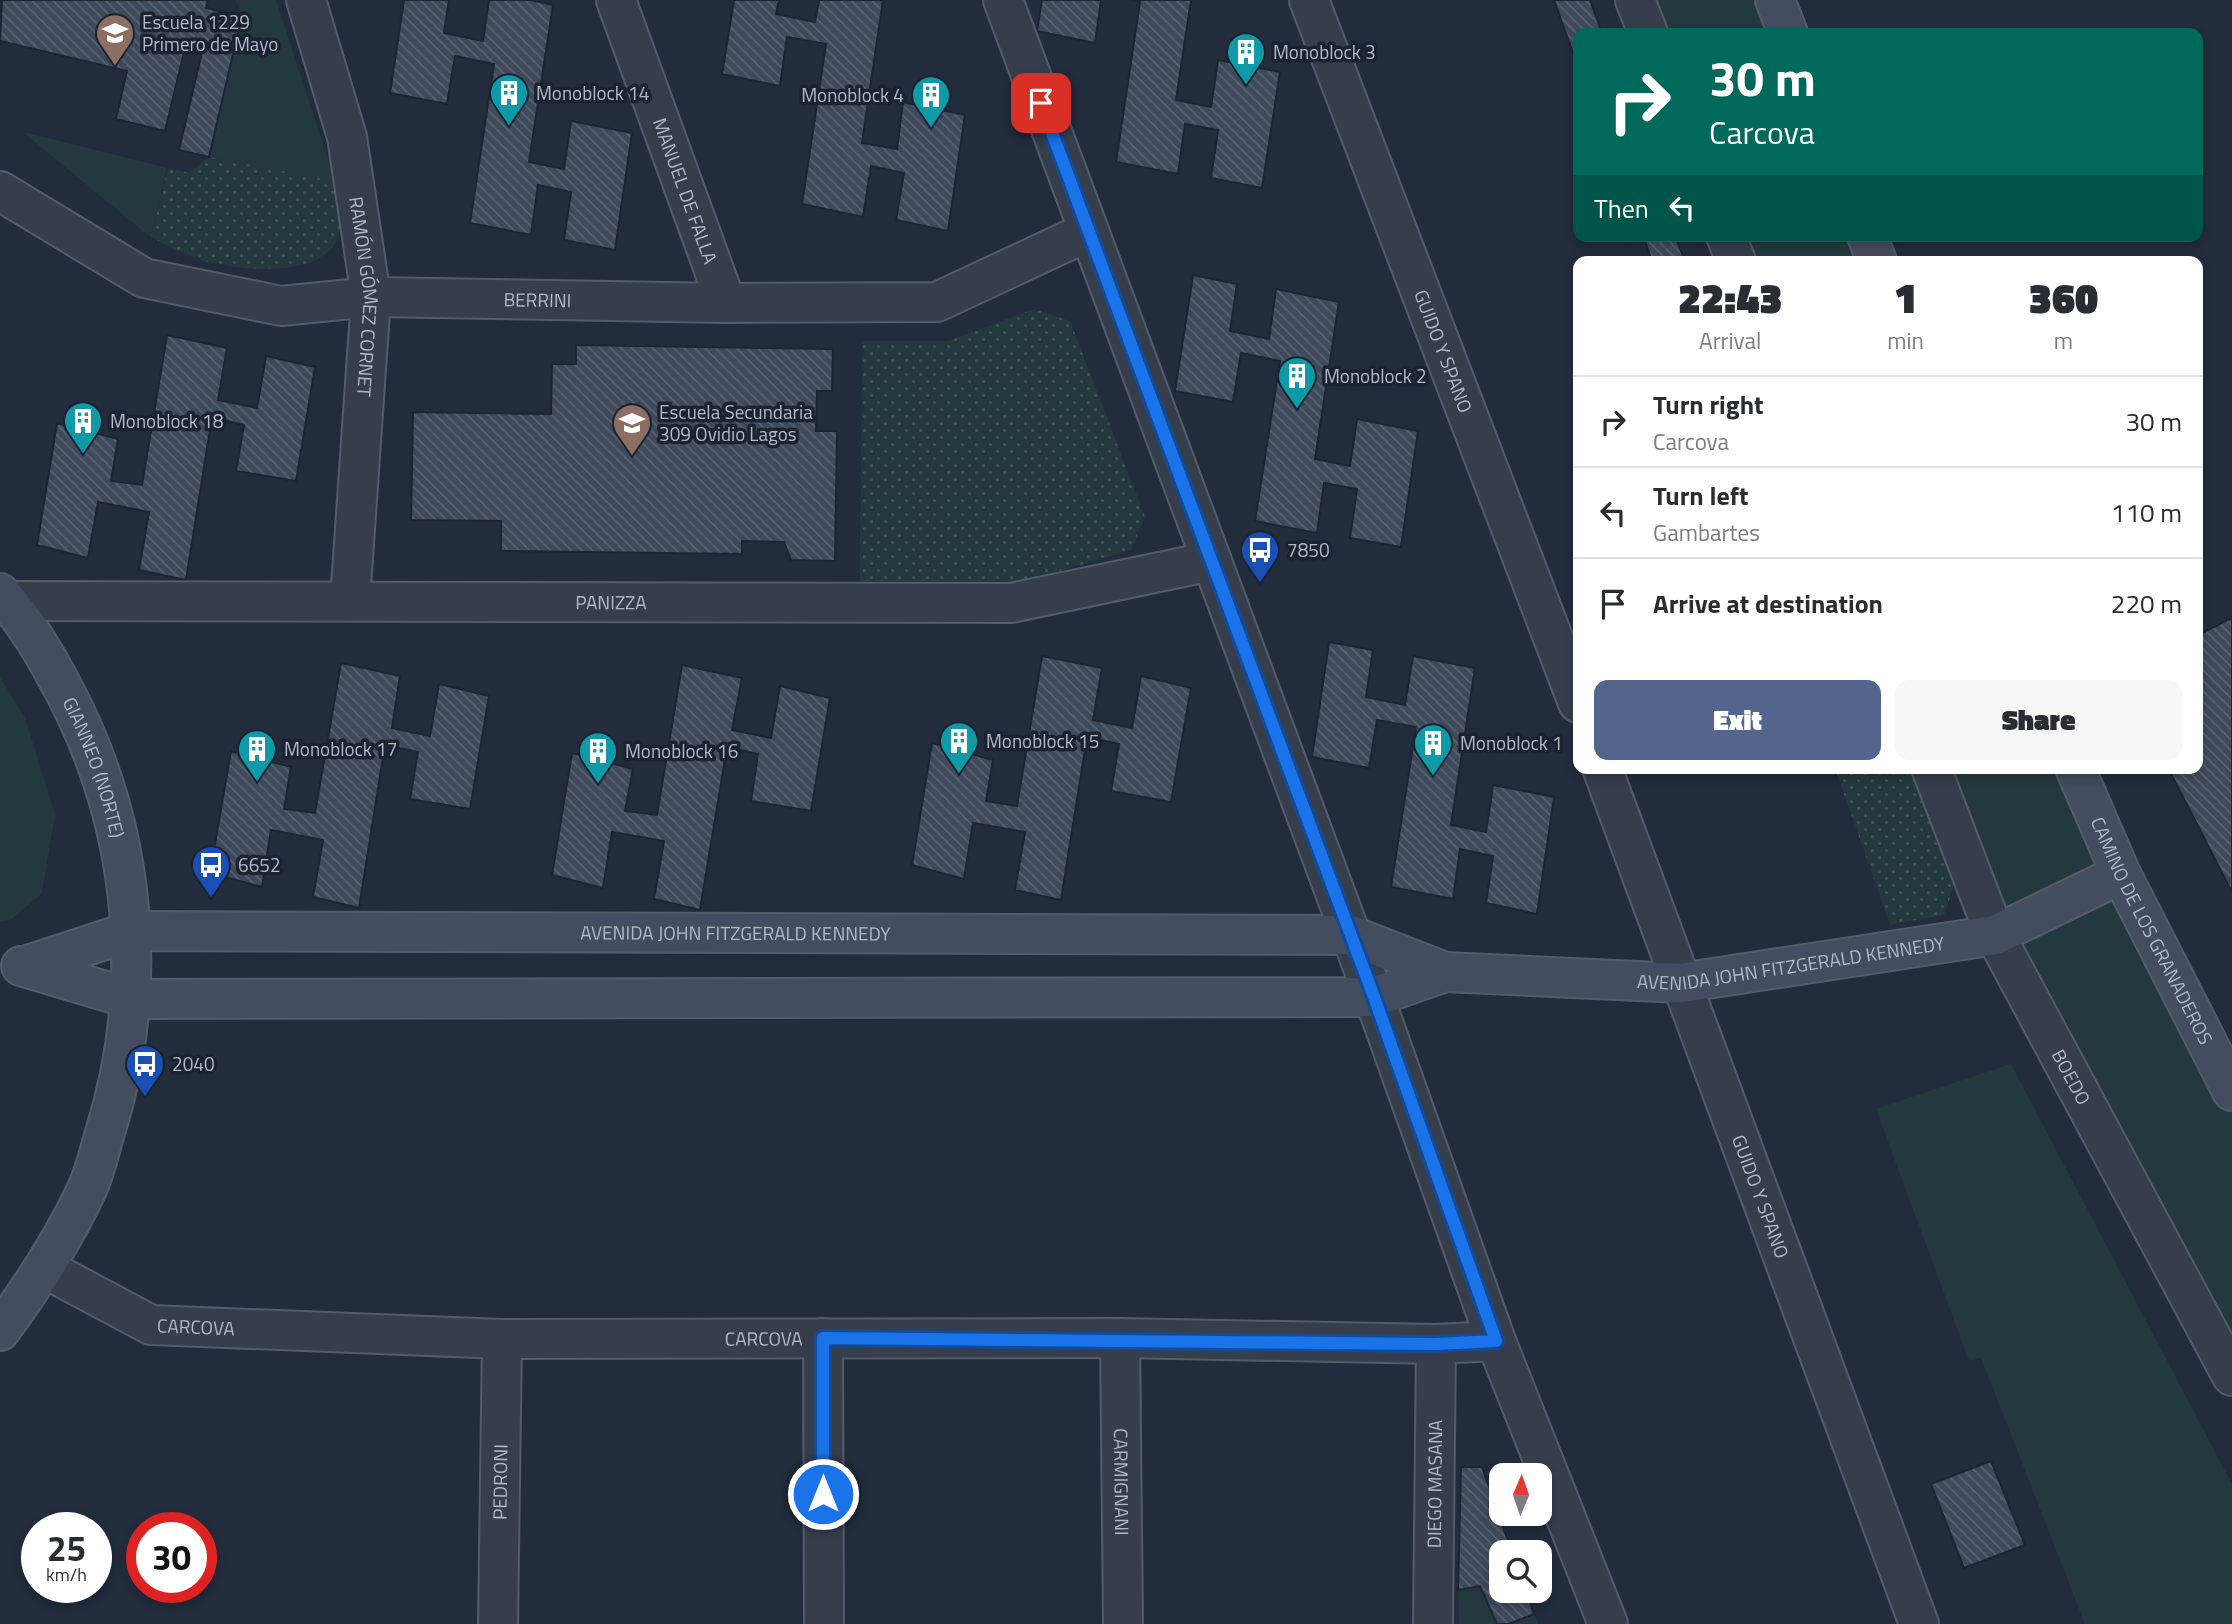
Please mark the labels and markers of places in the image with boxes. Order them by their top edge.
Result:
place label: Escuela 1229 Primero de Mayo [142,7,278,58]
school or university icon: Escuela 1229 Primero de Mayo [94,12,136,67]
building icon: Monoblock 3 [1225,31,1267,86]
place label: Monoblock 3 [1273,37,1376,66]
building icon: Monoblock 14 [488,72,530,127]
pin [1011,73,1071,133]
building icon: Monoblock 4 [910,74,952,129]
place label: Monoblock 14 [536,78,649,107]
place label: Monoblock 4 [801,80,904,109]
building icon: Monoblock 2 [1276,355,1318,410]
place label: Monoblock 2 [1324,361,1427,390]
place label: Escuela Secundaria 309 Ovidio Lagos [659,397,813,448]
building icon: Monoblock 18 [62,400,104,455]
school or university icon: Escuela Secundaria 309 Ovidio Lagos [611,402,653,457]
place label: Monoblock 18 [110,406,224,435]
bus stop icon: 7850 [1239,529,1281,584]
place label: 7850 [1287,535,1330,564]
building icon: Monoblock 15 [938,720,980,775]
building icon: Monoblock 1 [1412,722,1454,777]
place label: Monoblock 15 [986,726,1099,755]
building icon: Monoblock 17 [236,728,278,783]
place label: Monoblock 1 [1460,728,1563,757]
building icon: Monoblock 16 [577,730,619,785]
place label: Monoblock 17 [284,734,397,763]
place label: Monoblock 16 [625,736,738,765]
bus stop icon: 6652 [190,844,232,899]
place label: 6652 [238,850,281,879]
bus stop icon: 2040 [124,1043,166,1098]
place label: 2040 [172,1049,215,1078]

